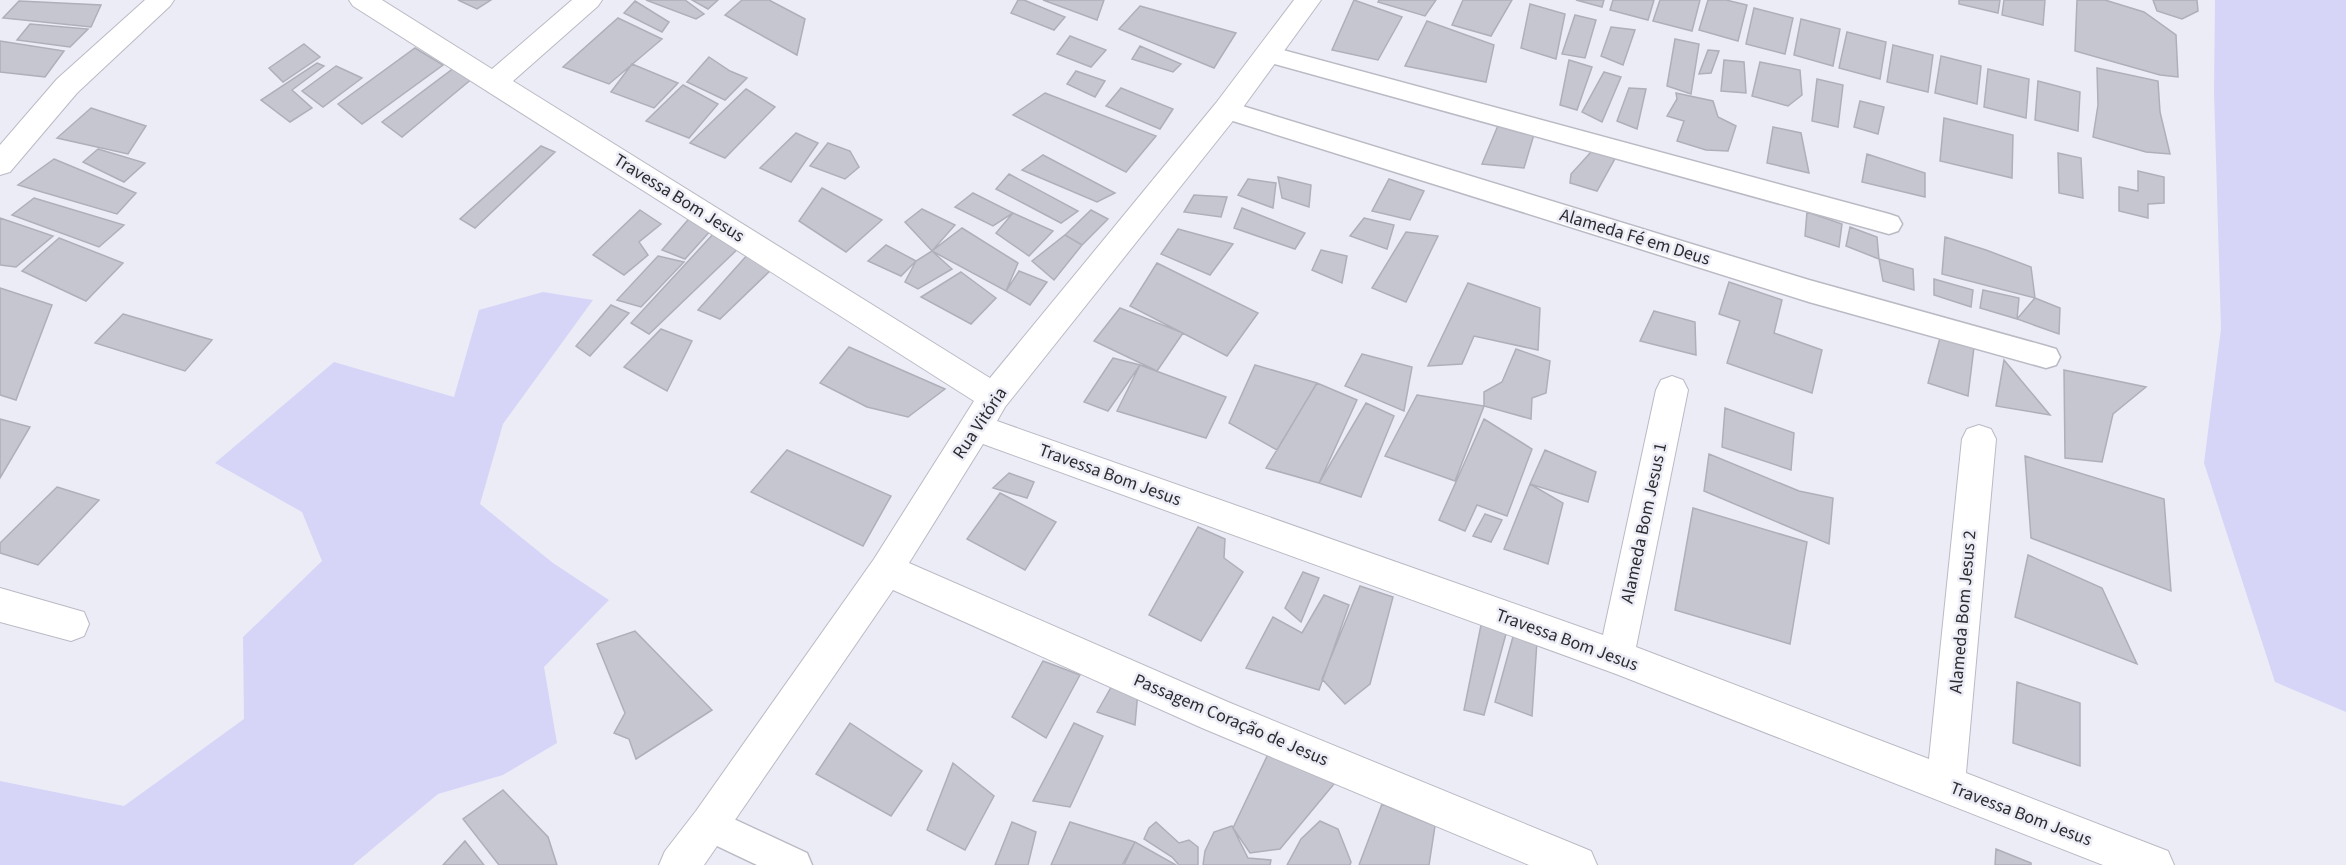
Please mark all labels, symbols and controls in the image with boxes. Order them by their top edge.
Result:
street label: Travessa Bom Jesus [609,148,749,248]
street label: Alameda Fé em Deus [1557,202,1713,272]
street label: Rua Vitória [947,382,1013,464]
street label: Travessa Bom Jesus [1035,438,1185,512]
street label: Alameda Bom Jesus 1 [1615,440,1673,606]
street label: Alameda Bom Jesus 2 [1943,529,1983,695]
street label: Travessa Bom Jesus [1492,603,1642,677]
street label: Passagem Coração de Jesus [1130,668,1332,772]
street label: Travessa Bom Jesus [1946,775,2096,853]

